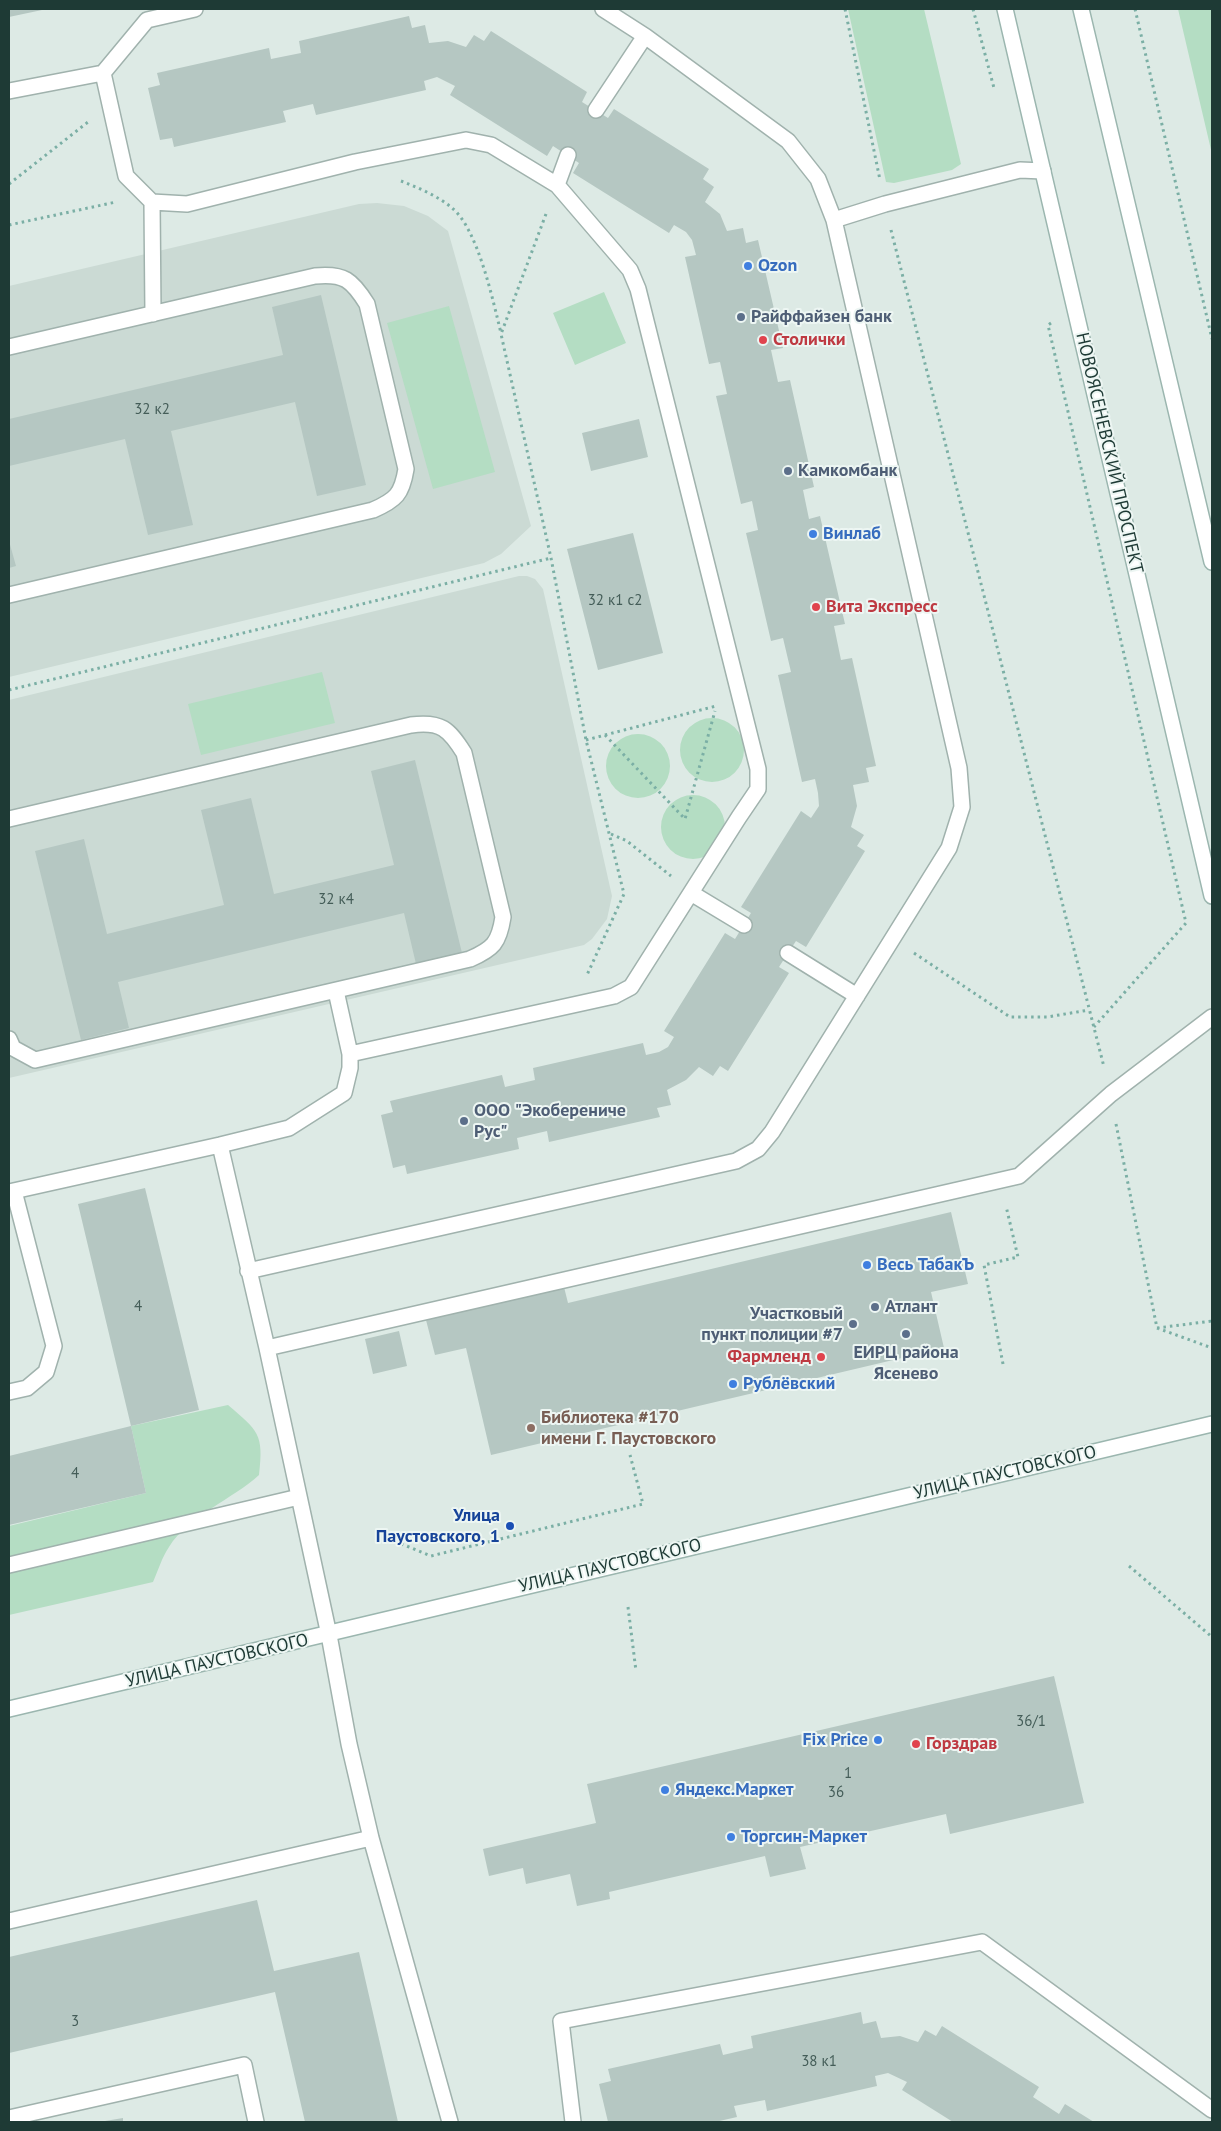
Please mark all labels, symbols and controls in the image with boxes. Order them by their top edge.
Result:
place label: Ozon [758,255,797,277]
marker: Ozon [742,260,754,272]
place label: Райффайзен банк [751,306,892,328]
marker: Райффайзен банк [735,311,747,323]
place label: Столички [773,329,846,351]
street label: НОВОЯСЕНЕВСКИЙ ПРОСПЕКТ [1071,330,1147,576]
marker: Столички [757,334,769,346]
house number: 32 к2 [134,401,170,419]
place label: Камкомбанк [798,460,897,482]
marker: Камкомбанк [782,465,794,477]
place label: Винлаб [823,523,881,545]
marker: Винлаб [807,528,819,540]
house number: 32 к1 с2 [588,592,642,610]
place label: Вита Экспресс [826,596,938,618]
marker: Вита Экспресс [810,601,822,613]
house number: 32 к4 [318,891,354,909]
place label: ООО "Экоберениче Рус" [474,1100,626,1142]
marker: ООО "Экоберениче Рус" [458,1115,470,1127]
place label: Весь ТабакЪ [877,1254,974,1276]
marker: Весь ТабакЪ [861,1259,873,1271]
place label: Атлант [885,1296,938,1318]
house number: 4 [134,1298,142,1316]
marker: Атлант [869,1301,881,1313]
place label: Участковый пункт полиции #7 [701,1303,843,1346]
marker: Участковый пункт полиции #7 [847,1318,859,1330]
marker: ЕИРЦ района Ясенево [900,1328,912,1340]
place label: ЕИРЦ района Ясенево [853,1342,959,1385]
place label: Фармленд [728,1346,811,1368]
marker: Фармленд [815,1351,827,1363]
place label: Рублёвский [743,1373,835,1395]
marker: Рублёвский [727,1378,739,1390]
place label: Библиотека #170 имени Г. Паустовского [541,1407,716,1450]
marker: Библиотека #170 имени Г. Паустовского [525,1422,537,1434]
street label: УЛИЦА ПАУСТОВСКОГО [912,1441,1098,1505]
house number: 4 [71,1465,79,1483]
place label: Улица Паустовского, 1 [376,1505,500,1548]
marker: Улица Паустовского, 1 [504,1520,516,1532]
street label: УЛИЦА ПАУСТОВСКОГО [517,1534,703,1598]
street label: УЛИЦА ПАУСТОВСКОГО [124,1629,310,1693]
house number: 36/1 [1016,1713,1046,1731]
place label: Fix Price [802,1729,868,1751]
place label: Горздрав [926,1733,997,1755]
marker: Fix Price [872,1734,884,1746]
marker: Горздрав [910,1738,922,1750]
house number: 1 [844,1765,852,1783]
place label: Яндекс.Маркет [675,1779,794,1801]
marker: Яндекс.Маркет [659,1784,671,1796]
house number: 36 [828,1784,844,1802]
place label: Торгсин-Маркет [741,1826,867,1848]
marker: Торгсин-Маркет [725,1831,737,1843]
house number: 3 [71,2013,79,2031]
house number: 38 к1 [801,2053,837,2071]

